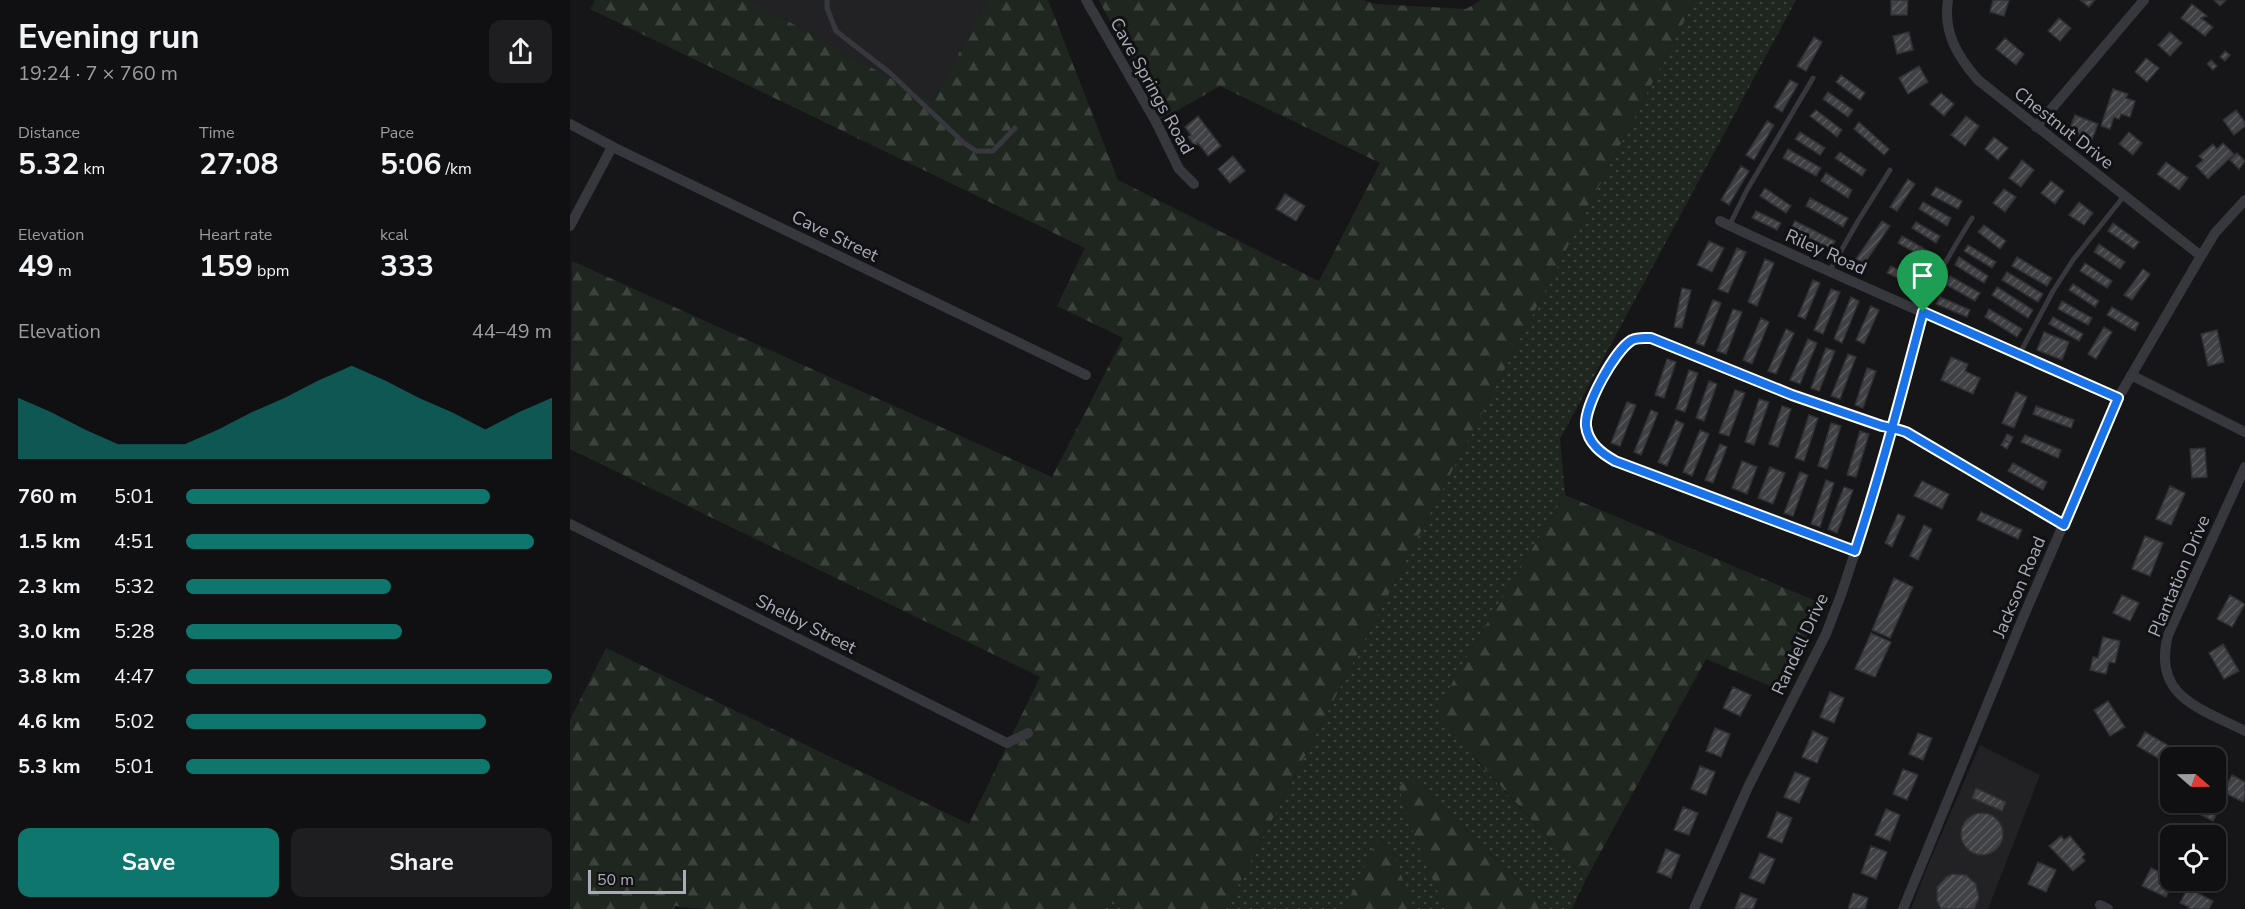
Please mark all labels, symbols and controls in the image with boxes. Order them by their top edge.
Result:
street label: Cave Springs Road [1104,13,1200,159]
text: Evening run [18,15,200,60]
button: share [489,20,552,83]
text: 19:24 · 7 × 760 m [18,60,178,87]
street label: Chestnut Drive [2009,81,2119,175]
text: Distance [18,122,80,144]
text: Time [199,122,235,144]
text: Pace [380,122,414,144]
text: 5.32 [18,144,79,185]
text: 27:08 [199,144,278,185]
text: 5:06 [380,144,441,185]
text: km [79,158,105,180]
text: /km [441,158,472,180]
street label: Cave Street [788,205,883,268]
street label: Riley Road [1782,223,1870,281]
text: Elevation [18,224,84,246]
text: Heart rate [199,224,272,246]
text: kcal [380,224,408,246]
text: 49 [18,246,54,287]
text: 159 [199,246,253,287]
text: 333 [380,246,434,287]
pin [1897,250,1948,312]
icon: arrive [1906,259,1939,292]
text: m [54,260,72,282]
text: bpm [253,260,289,282]
text: Elevation [18,318,101,345]
text: 44–49 m [472,318,552,345]
text: 760 m [18,483,77,510]
text: 5:01 [114,483,155,510]
street label: Plantation Drive [2142,511,2216,641]
text: 1.5 km [18,528,81,555]
text: 4:51 [114,528,155,555]
street label: Jackson Road [1986,533,2051,642]
text: 2.3 km [18,573,81,600]
text: 5:32 [114,573,155,600]
street label: Shelby Street [752,588,861,660]
street label: Randell Drive [1766,589,1834,699]
text: 3.0 km [18,618,81,645]
text: 5:28 [114,618,155,645]
text: 3.8 km [18,663,81,690]
text: 4:47 [114,663,155,690]
text: 4.6 km [18,708,81,735]
text: 5:02 [114,708,155,735]
north arrow [2160,747,2226,813]
map controls [2160,747,2226,891]
text: 5.3 km [18,753,81,780]
text: 5:01 [114,753,155,780]
button: locate [2160,825,2226,891]
button: Save [18,828,279,897]
button: Share [291,828,552,897]
scale bar [588,867,686,894]
text: 50 m [597,869,634,891]

